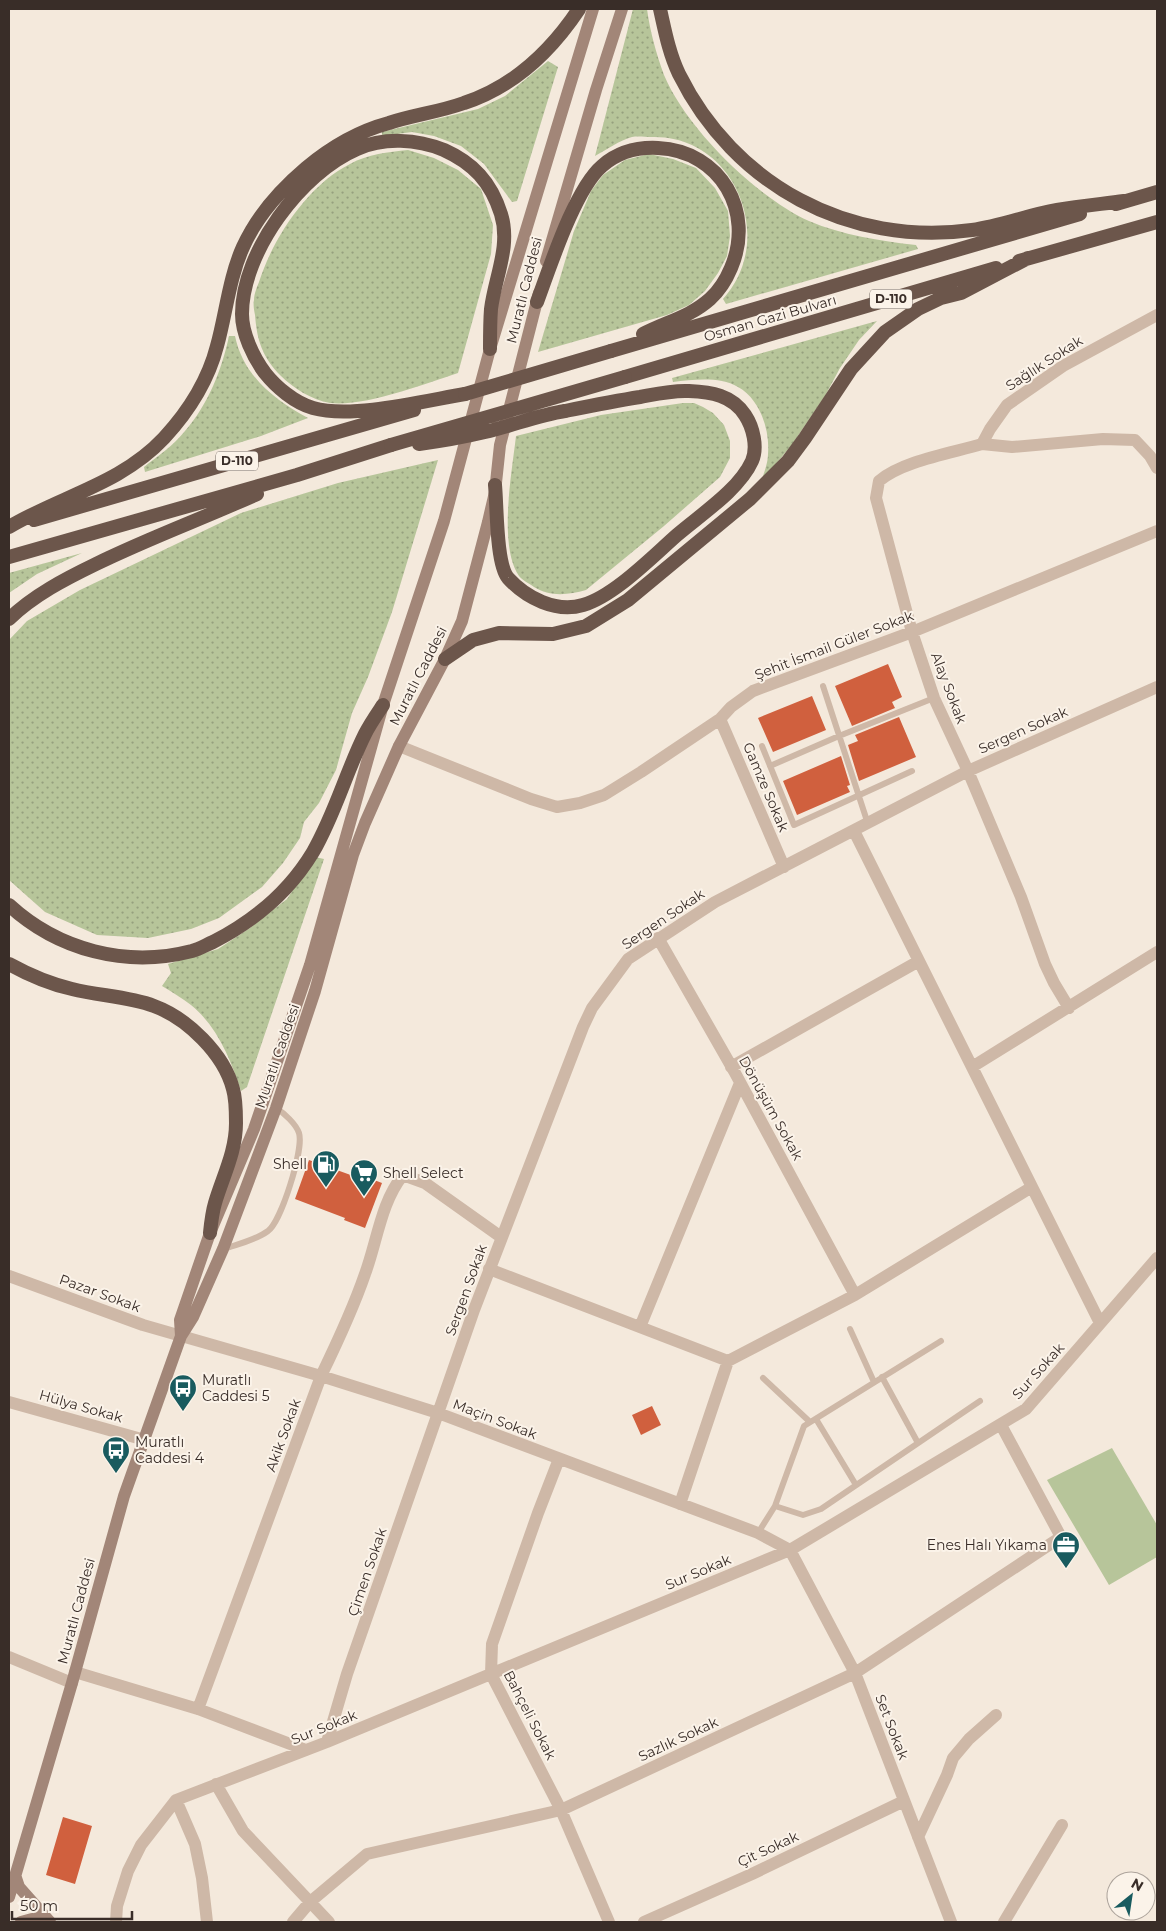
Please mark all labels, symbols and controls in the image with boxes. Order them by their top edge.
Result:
street label: Muratlı Caddesi [502,235,546,345]
street label: Osman Gazi Bulvarı [702,290,838,346]
road number: D-110 [870,290,912,308]
street label: Sağlık Sokak [1002,331,1086,395]
road number: D-110 [216,452,258,471]
street label: Şehit İsmail Güler Sokak [752,606,917,684]
street label: Muratlı Caddesi [385,623,451,729]
street label: Alay Sokak [927,650,971,727]
street label: Sergen Sokak [976,702,1071,758]
street label: Gamze Sokak [739,740,793,835]
street label: Sergen Sokak [618,884,708,953]
street label: Muratlı Caddesi [251,1001,303,1111]
street label: Dönüşüm Sokak [735,1053,807,1164]
fuel station icon: Shell [311,1149,341,1188]
place label: Shell [273,1155,307,1173]
supermarket icon: Shell Select [349,1158,379,1197]
place label: Shell Select [383,1164,464,1182]
street label: Sergen Sokak [441,1241,491,1338]
street label: Pazar Sokak [57,1270,144,1316]
street label: Sur Sokak [1008,1339,1068,1403]
place label: Muratlı Caddesi 5 [202,1371,270,1405]
bus stop icon: Muratlı Caddesi 5 [168,1373,198,1412]
street label: Hülya Sokak [37,1385,125,1427]
street label: Akik Sokak [261,1395,305,1474]
street label: Maçin Sokak [450,1395,540,1443]
place label: Muratlı Caddesi 4 [135,1433,205,1467]
bus stop icon: Muratlı Caddesi 4 [101,1435,131,1474]
street label: Çimen Sokak [343,1525,391,1619]
office icon: Enes Halı Yıkama [1051,1530,1081,1569]
place label: Enes Halı Yıkama [927,1536,1047,1554]
street label: Sur Sokak [662,1550,734,1594]
street label: Muratlı Caddesi [53,1556,99,1666]
street label: Bahçeli Sokak [500,1667,561,1763]
street label: Set Sokak [871,1692,913,1763]
street label: Sur Sokak [288,1705,360,1748]
street label: Sazlık Sokak [635,1712,721,1765]
street label: Çit Sokak [735,1827,802,1871]
north arrow [1106,1871,1156,1921]
text: N [1128,1874,1147,1895]
scale bar [12,1888,132,1920]
text: 50 m [20,1896,58,1915]

